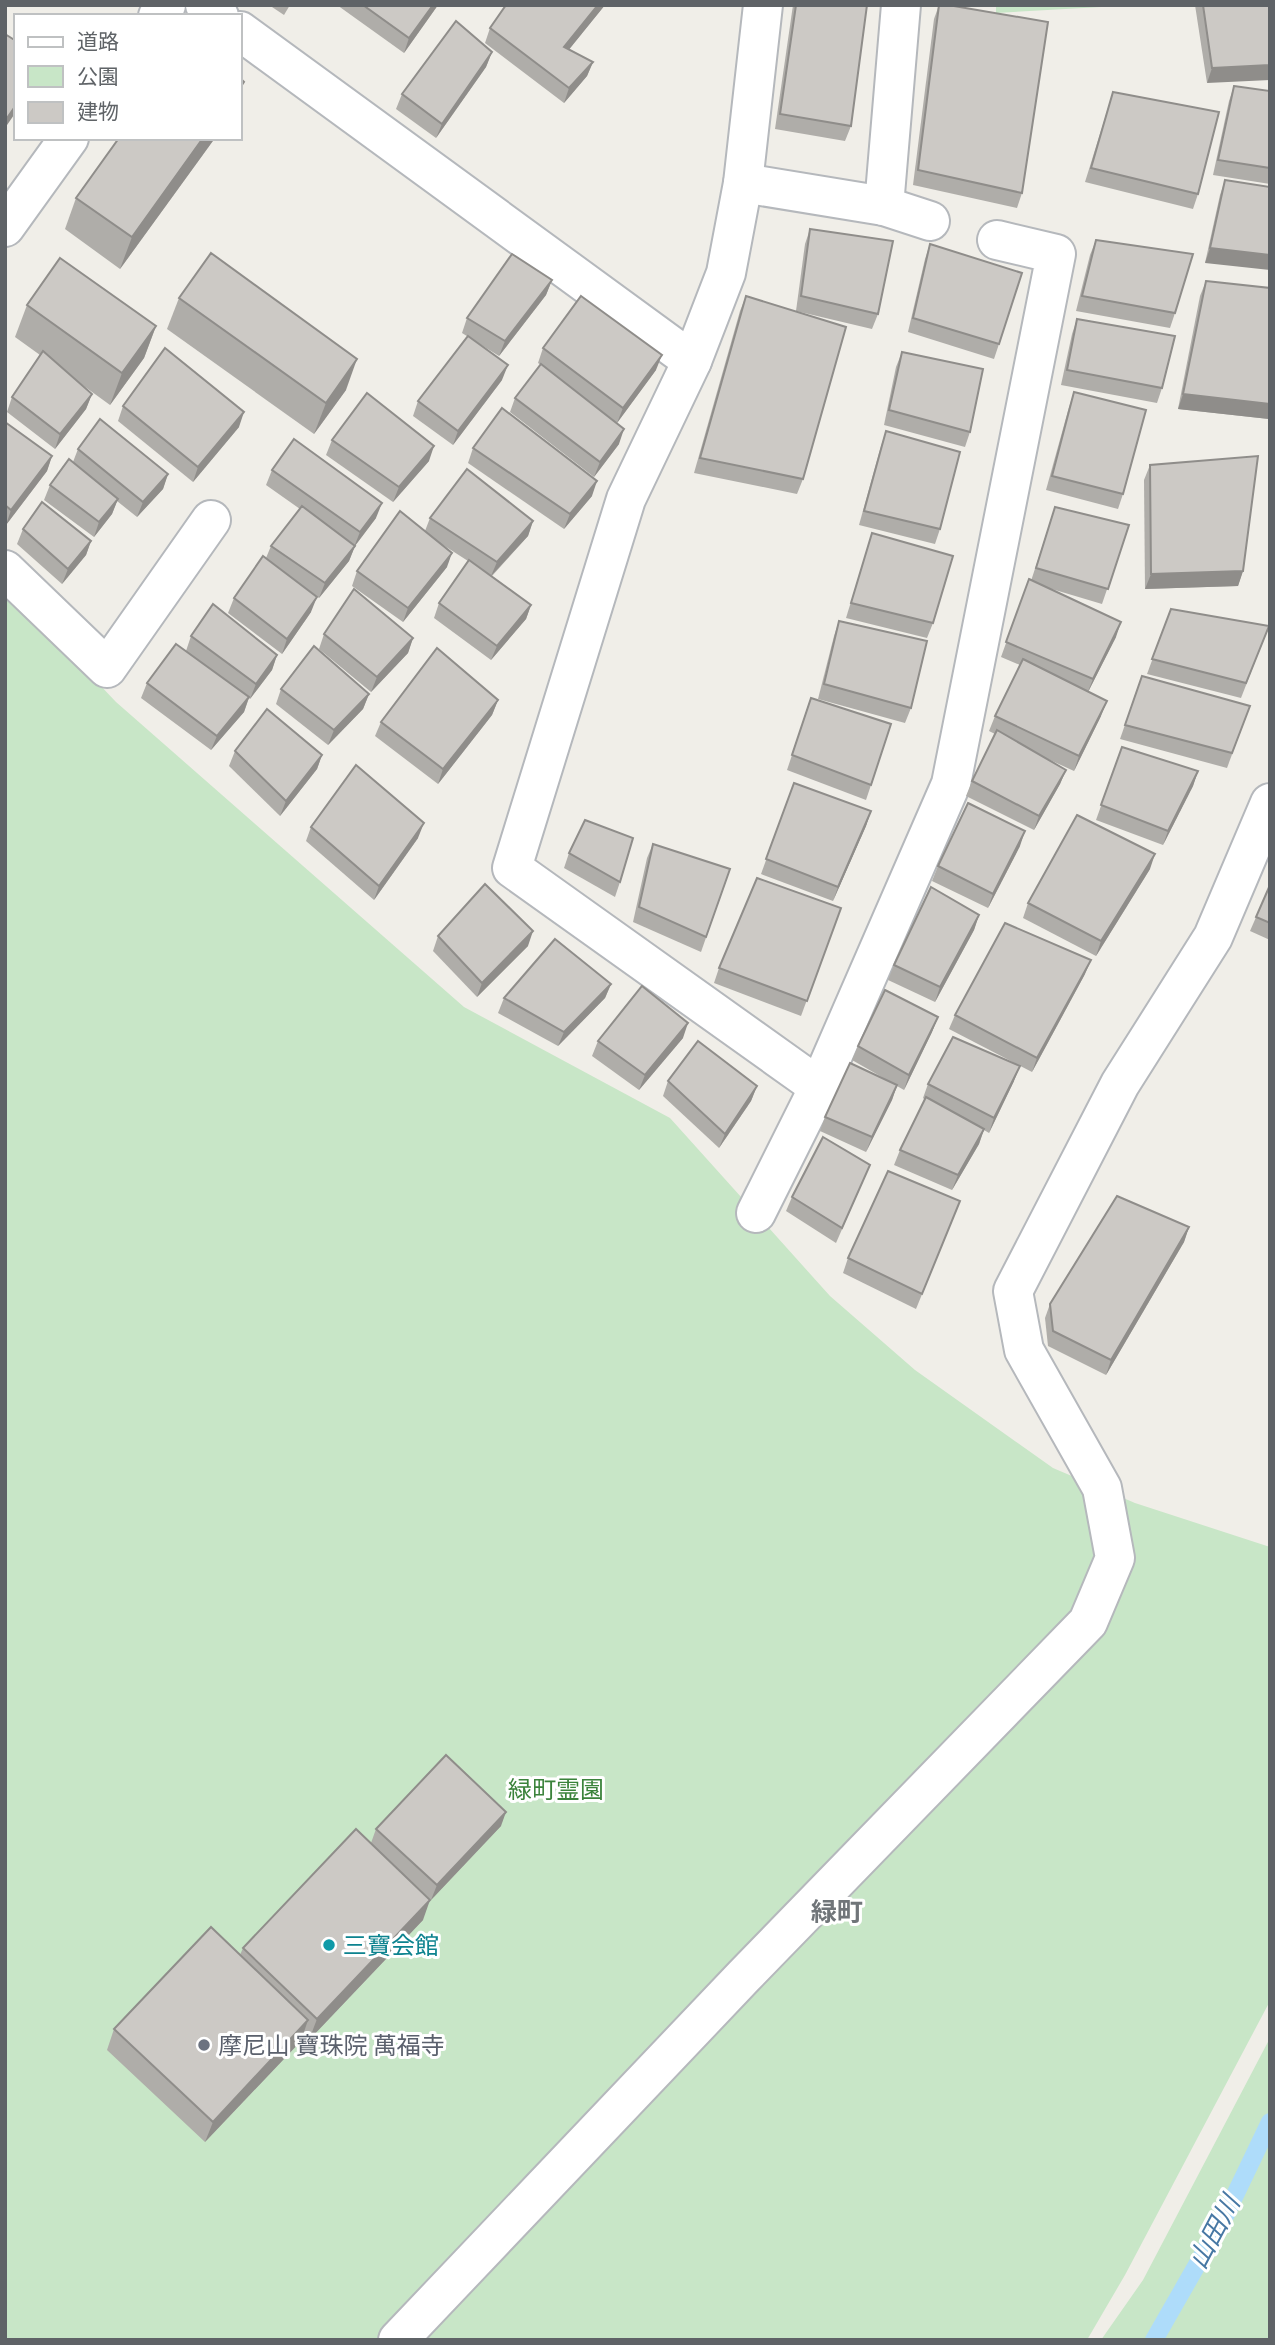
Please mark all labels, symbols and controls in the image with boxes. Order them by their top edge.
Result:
legend [14,14,242,140]
text: 道路 [77,29,119,54]
text: 公園 [77,64,119,89]
text: 建物 [77,99,119,124]
park label: 緑町霊園 [508,1775,604,1804]
district label: 緑町 [811,1896,863,1928]
place label: 三寶会館 [343,1931,439,1960]
marker: 三寶会館 [321,1937,337,1953]
place label: 摩尼山 寶珠院 萬福寺 [218,2031,445,2060]
marker: 摩尼山 寶珠院 萬福寺 [196,2037,212,2053]
water label: 山田川 [1182,2187,1248,2274]

